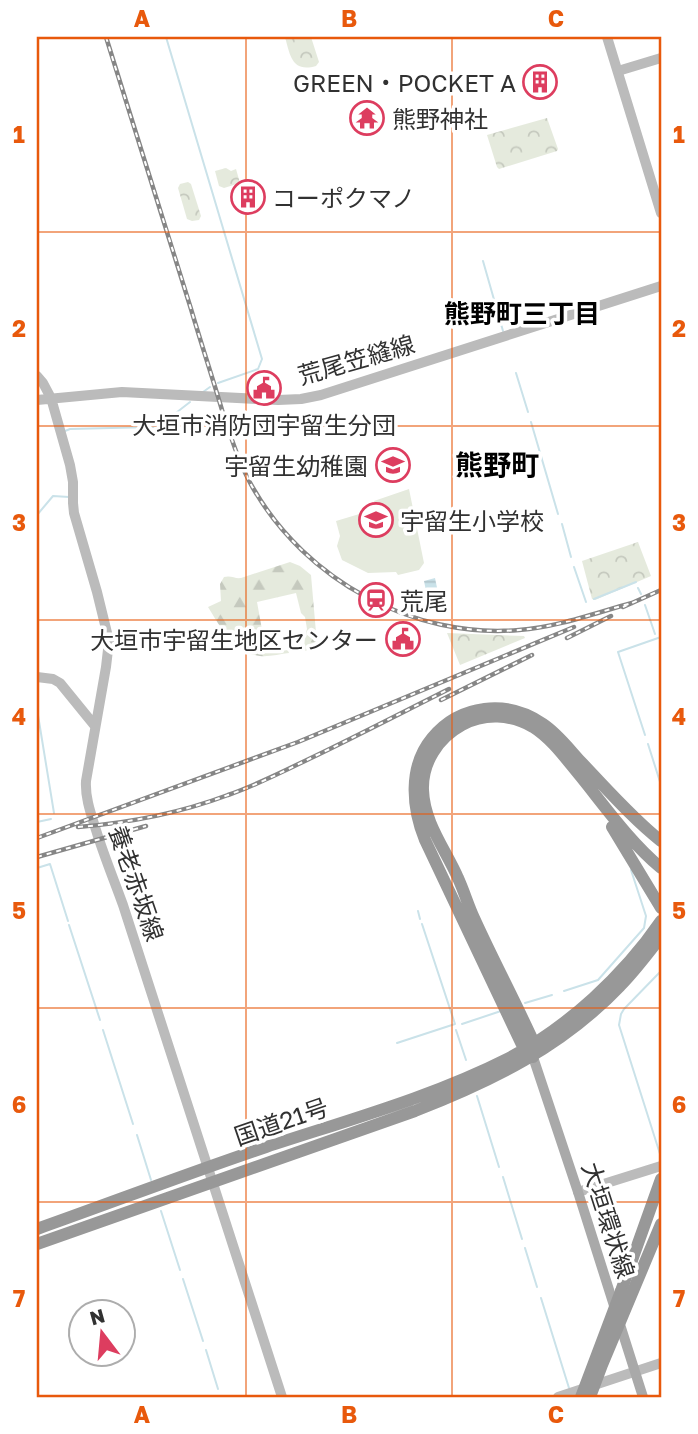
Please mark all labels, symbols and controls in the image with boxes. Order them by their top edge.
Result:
text: A [134,4,151,32]
text: B [341,4,357,32]
text: C [548,4,564,32]
building icon: GREEN・POCKET A [521,63,559,101]
place label: GREEN・POCKET A [293,68,516,97]
temple icon: 熊野神社 [348,99,386,137]
place label: 熊野神社 [392,104,488,133]
text: 1 [13,120,25,148]
text: 1 [673,120,685,148]
building icon: コーポクマノ [229,178,267,216]
place label: コーポクマノ [272,183,415,212]
district label: 熊野町三丁目 [444,298,600,329]
text: 2 [12,314,26,342]
text: 2 [672,314,686,342]
street label: 荒尾笠縫線 [294,329,418,389]
public building icon: 大垣市消防団宇留生分団 [245,369,283,407]
place label: 大垣市消防団宇留生分団 [132,410,396,439]
school or university icon: 宇留生幼稚園 [374,446,412,484]
district label: 熊野町 [455,448,539,481]
place label: 宇留生幼稚園 [224,451,368,480]
school or university icon: 宇留生小学校 [357,501,395,539]
place label: 宇留生小学校 [400,506,544,535]
text: 3 [12,508,26,536]
text: 3 [672,508,686,536]
station icon: 荒尾 [357,581,395,619]
place label: 荒尾 [400,586,448,615]
public building icon: 大垣市宇留生地区センター [384,620,422,658]
place label: 大垣市宇留生地区センター [90,625,378,654]
text: 4 [12,702,26,730]
text: 4 [672,702,686,730]
street label: 養老赤坂線 [104,822,170,944]
text: 5 [12,896,26,924]
text: 5 [672,896,686,924]
text: 6 [12,1090,26,1118]
text: 6 [672,1090,686,1118]
street label: 国道21号 [230,1091,332,1151]
street label: 大垣環状線 [577,1158,641,1282]
text: 7 [13,1284,25,1312]
text: 7 [673,1284,685,1312]
north arrow [66,1298,136,1368]
text: N [87,1303,107,1329]
text: A [134,1400,151,1428]
text: B [341,1400,357,1428]
text: C [548,1400,564,1428]

